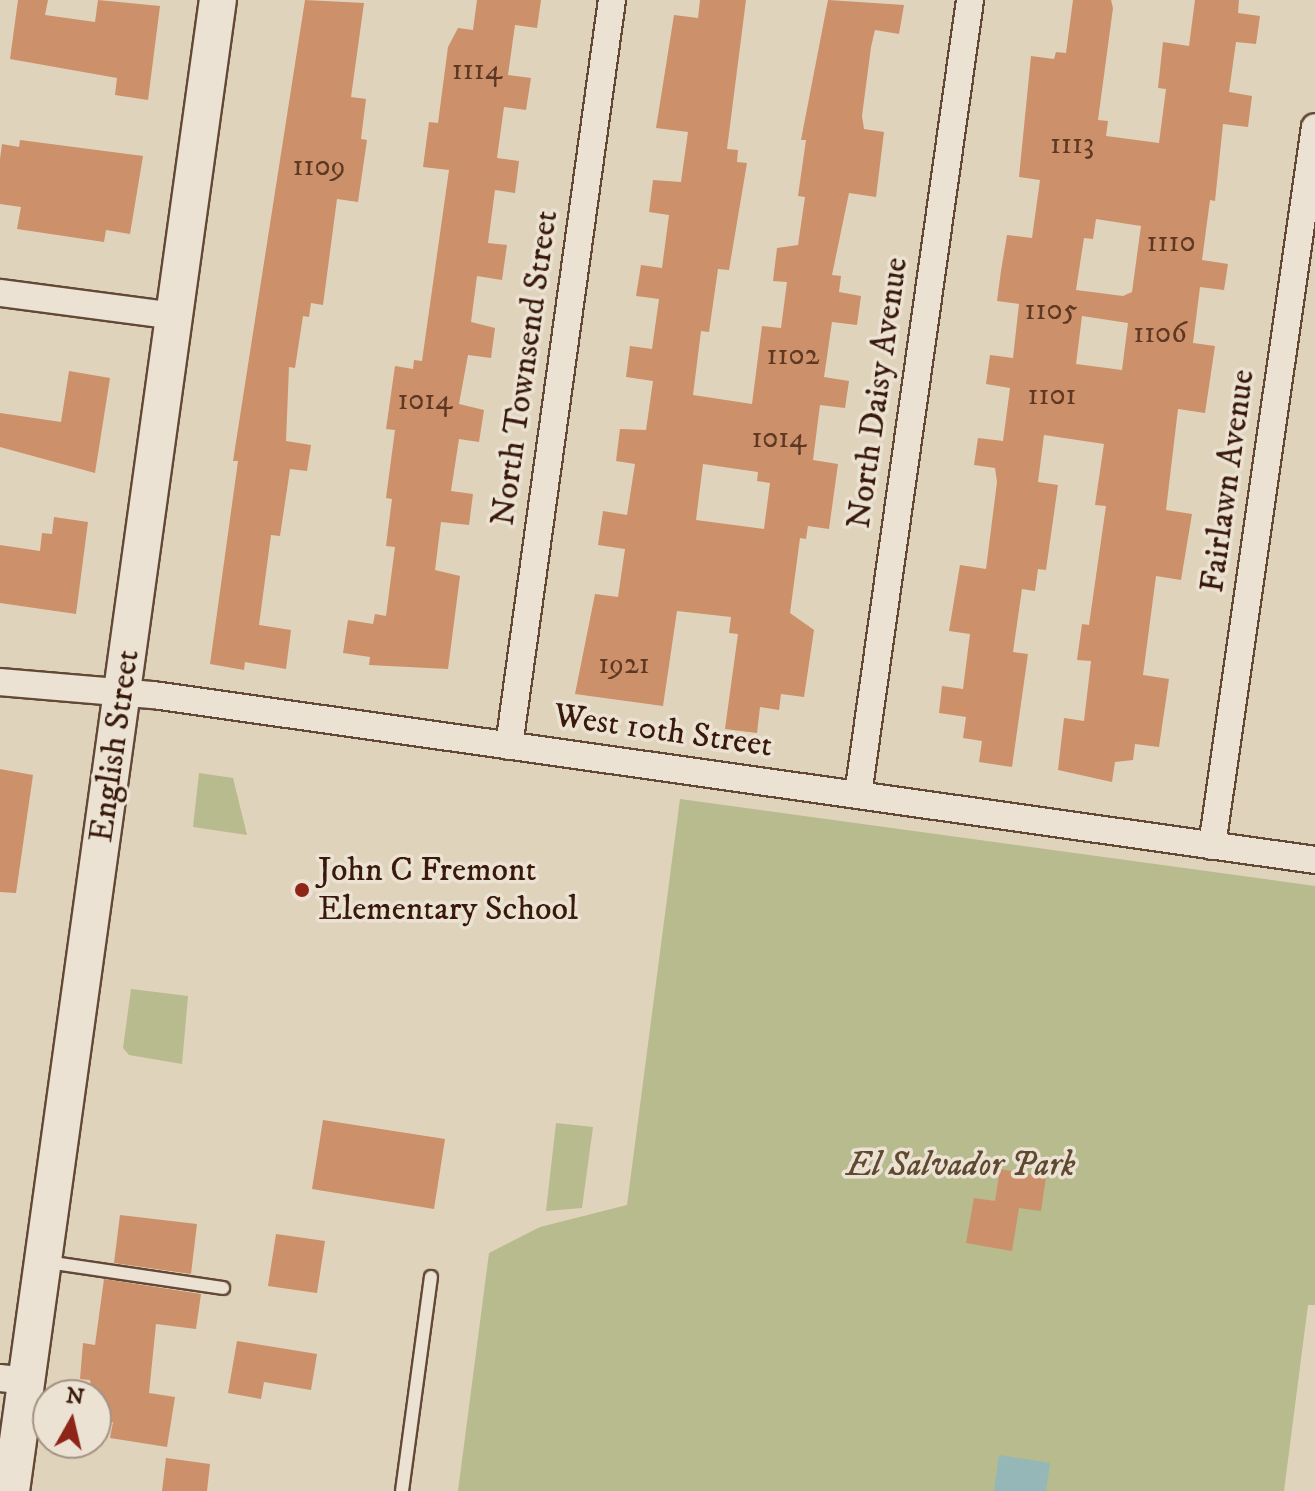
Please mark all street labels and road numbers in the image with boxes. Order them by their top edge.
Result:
street label: North Townsend Street [483,208,567,528]
street label: North Daisy Avenue [839,255,917,531]
street label: Fairlawn Avenue [1192,367,1264,595]
street label: English Street [81,647,149,845]
street label: West 10th Street [551,695,775,767]

